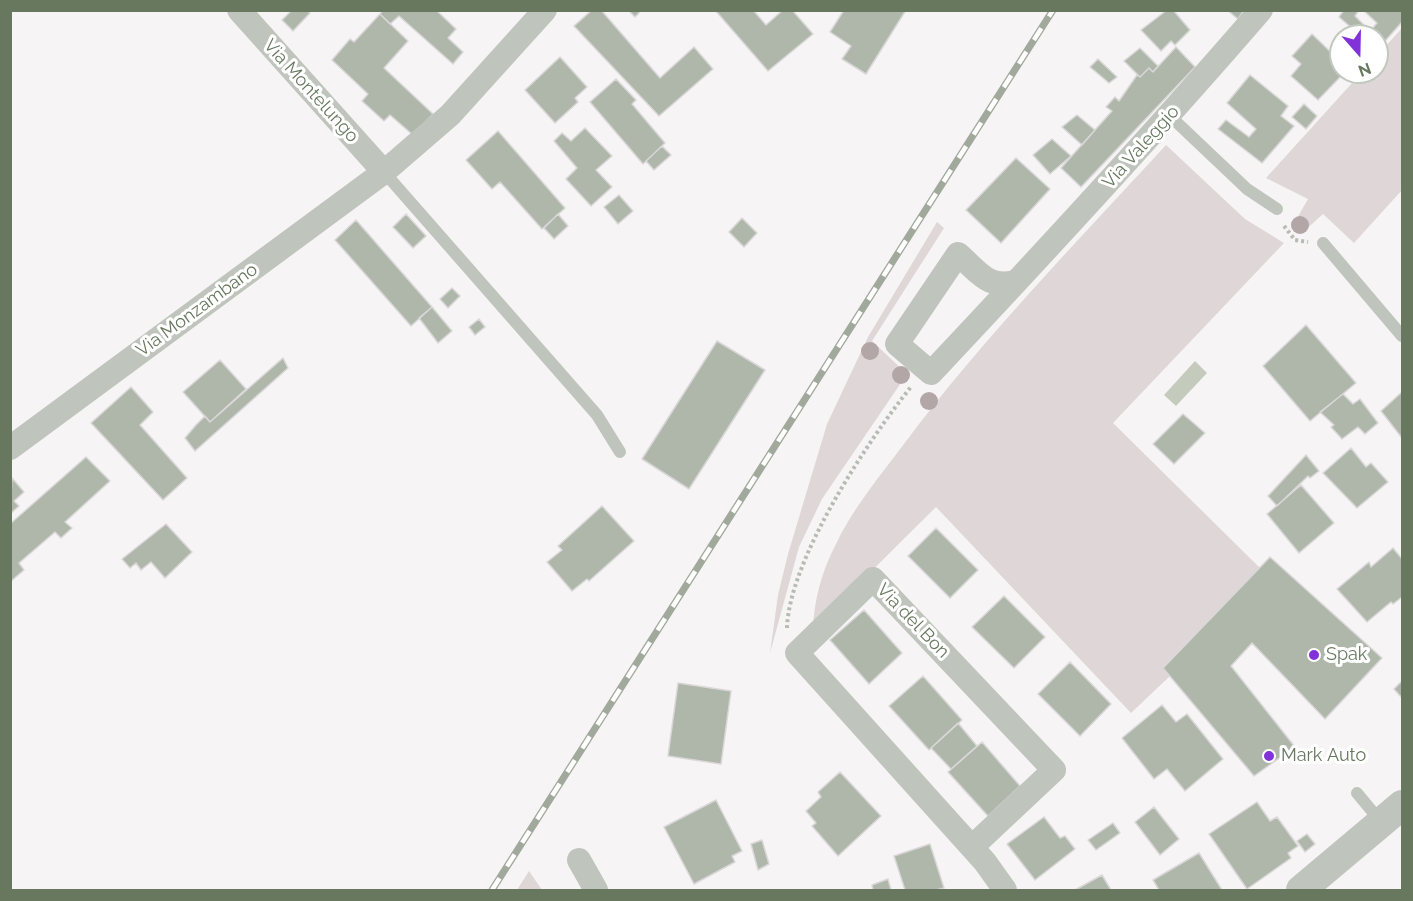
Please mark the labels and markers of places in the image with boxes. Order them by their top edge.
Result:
place label: Spak [1326,644,1367,666]
marker: Spak [1307,648,1321,662]
place label: Mark Auto [1281,745,1366,767]
marker: Mark Auto [1262,749,1276,763]

